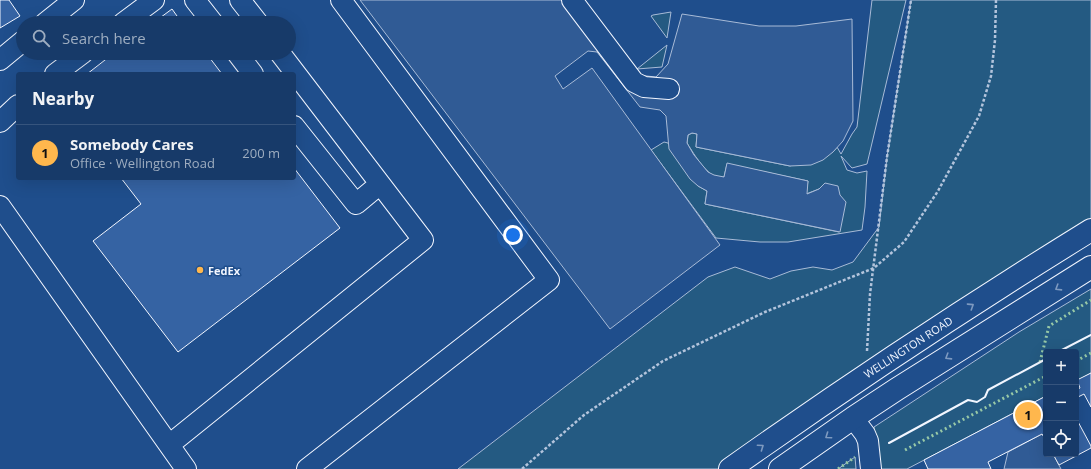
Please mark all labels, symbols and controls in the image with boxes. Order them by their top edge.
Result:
search box [16,16,296,60]
icon: search [30,27,52,49]
text: Search here [62,28,146,48]
text: Nearby [32,87,94,110]
text: Somebody Cares [70,134,194,154]
text: 1 [41,144,49,162]
text: 200 m [242,144,280,162]
text: Office · Wellington Road [70,154,215,172]
your location [503,225,523,245]
place label: FedEx [208,263,241,278]
marker: FedEx [195,265,205,275]
one-way arrow [1055,283,1062,291]
one-way arrow [967,303,974,311]
street label: WELLINGTON ROAD [861,313,955,381]
map controls [1043,349,1079,457]
button: + [1043,349,1079,385]
one-way arrow [945,352,952,360]
button: − [1043,385,1079,421]
pin: 1 [1015,400,1041,430]
button: locate [1043,421,1079,457]
one-way arrow [825,431,832,438]
one-way arrow [757,445,764,452]

